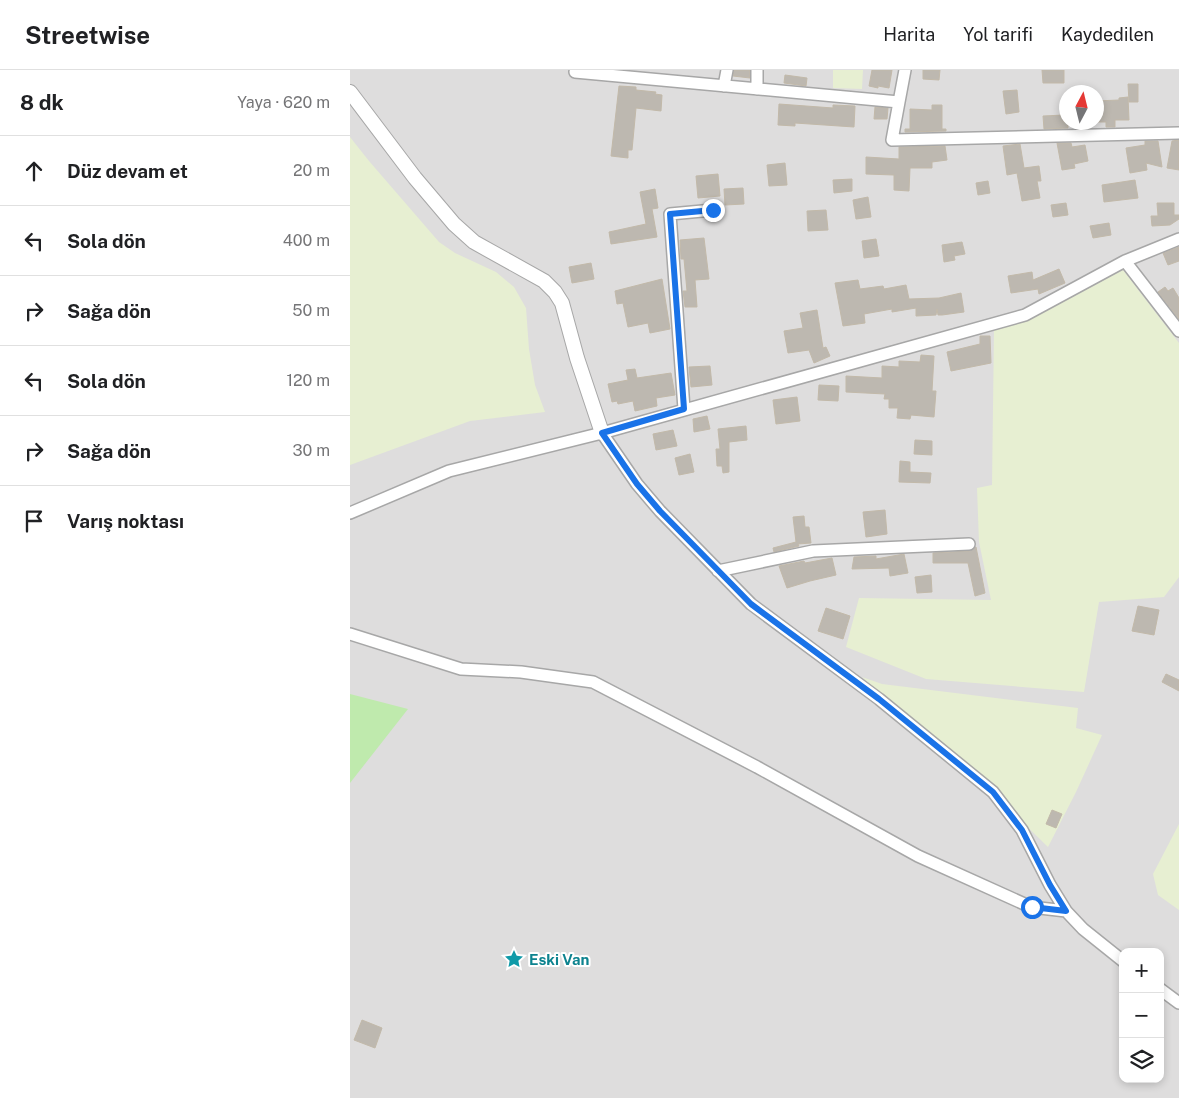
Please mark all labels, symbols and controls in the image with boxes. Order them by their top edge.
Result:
text: Streetwise [25,21,150,49]
text: Harita [883,24,935,45]
text: Yol tarifi [963,24,1033,45]
text: Kaydedilen [1061,24,1154,45]
north arrow [1059,85,1104,130]
text: 8 dk [20,90,64,115]
text: Yaya · 620 m [237,93,330,112]
icon: ahead [20,157,48,185]
text: Düz devam et [67,160,188,182]
text: 20 m [293,161,330,180]
route end [702,199,725,222]
icon: left [20,227,48,255]
text: Sola dön [67,230,146,252]
text: 400 m [283,231,330,250]
icon: right [20,297,48,325]
text: Sağa dön [67,300,151,322]
text: 50 m [292,301,330,320]
icon: left [20,367,48,395]
text: Sola dön [67,370,146,392]
text: 120 m [286,371,330,390]
icon: right [20,437,48,465]
text: Sağa dön [67,440,151,462]
text: 30 m [293,441,330,460]
icon: arrive [20,507,48,535]
text: Varış noktası [67,510,184,532]
route start [1021,896,1044,919]
place icon: Eski Van [503,948,525,970]
map controls [1119,948,1164,1083]
button: + [1119,948,1164,993]
place label: Eski Van [529,951,589,968]
button: − [1119,993,1164,1038]
button: layers [1119,1038,1164,1083]

